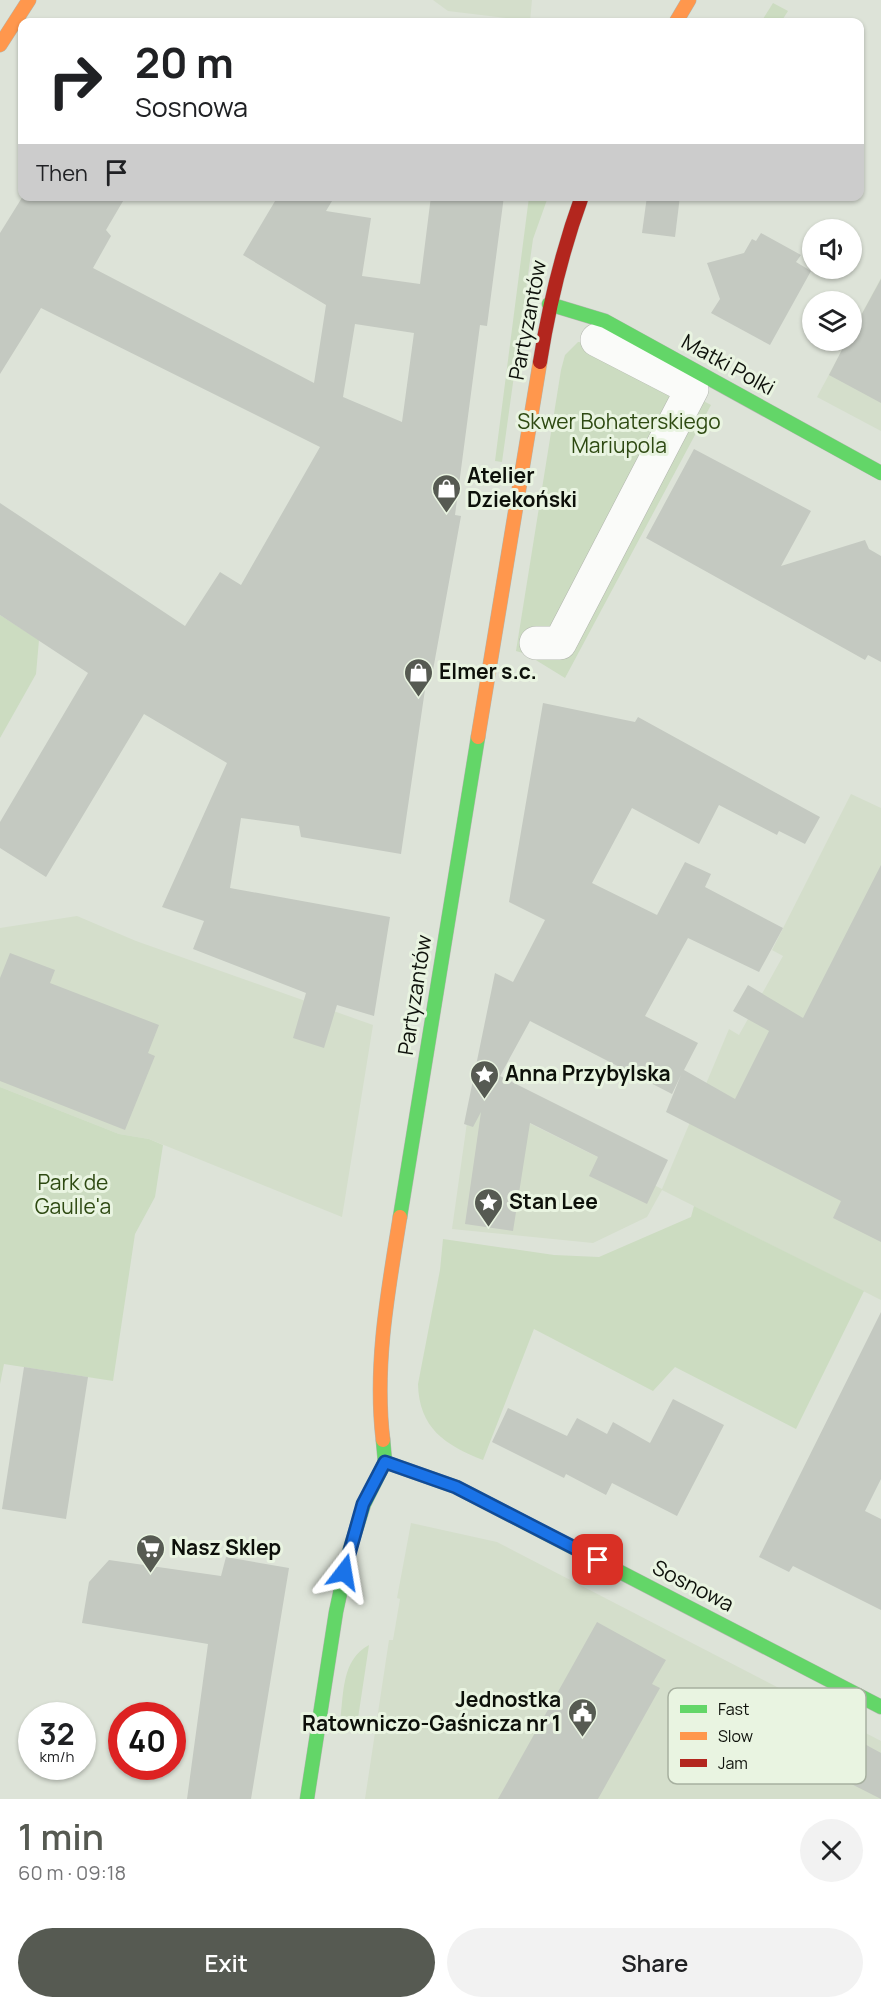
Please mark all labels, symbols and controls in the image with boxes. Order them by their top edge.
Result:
text: 20 m [135,33,234,91]
icon: right [36,42,114,120]
text: Sosnowa [135,88,248,125]
icon: arrive [100,156,133,189]
text: Then [36,158,88,188]
map controls [802,219,862,351]
button: sound [802,219,862,279]
street label: Partyzantów [502,258,552,382]
button: layers [802,291,862,351]
street label: Matki Polki [677,327,780,401]
park label: Skwer Bohaterskiego Mariupola [517,407,721,459]
place label: Atelier Dziekoński [467,461,577,513]
shop icon: Atelier Dziekoński [430,472,462,514]
shop icon: Elmer s.c. [402,656,434,698]
place label: Elmer s.c. [439,657,537,685]
street label: Partyzantów [391,933,437,1057]
place icon: Anna Przybylska [468,1058,500,1100]
place label: Anna Przybylska [505,1059,671,1087]
park label: Park de Gaulle'a [35,1168,111,1220]
place icon: Stan Lee [472,1186,504,1228]
place label: Stan Lee [509,1187,598,1215]
supermarket icon: Nasz Sklep [134,1532,166,1574]
place label: Nasz Sklep [171,1533,281,1561]
pin [572,1534,623,1585]
position arrow [312,1540,376,1604]
icon: arrive [581,1543,614,1576]
street label: Sosnowa [648,1553,739,1618]
place label: Jednostka Ratowniczo-Gaśnicza nr 1 [302,1685,561,1737]
legend [668,1688,866,1784]
public building icon: Jednostka Ratowniczo-Gaśnicza nr 1 [566,1696,598,1738]
text: Fast [718,1698,749,1720]
speed limit sign: 40 [108,1702,186,1780]
text: 32 [39,1713,75,1754]
text: Slow [718,1725,753,1747]
text: km/h [40,1746,74,1767]
text: Jam [718,1752,748,1774]
text: 1 min [18,1812,104,1861]
button: close [800,1819,863,1882]
text: 60 m · 09:18 [18,1859,126,1886]
button: Exit [18,1928,435,1997]
button: Share [447,1928,863,1997]

